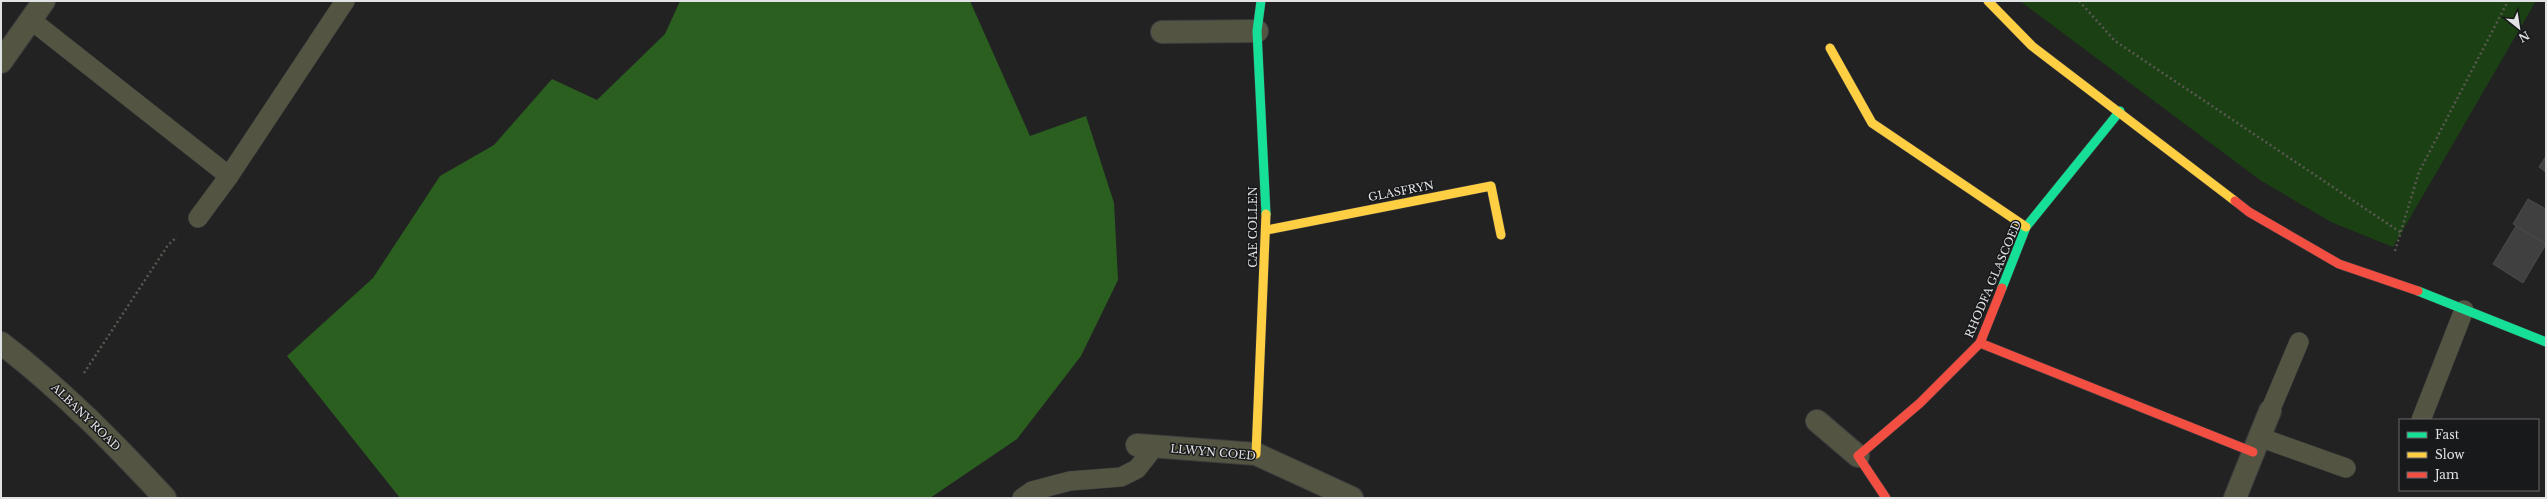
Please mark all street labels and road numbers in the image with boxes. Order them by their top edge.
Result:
street label: GLASFRYN [1367,178,1435,204]
street label: CAE COLLEN [1246,186,1260,268]
street label: RHODFA GLASCOED [1962,218,2024,340]
street label: ALBANY ROAD [48,380,124,454]
street label: LLWYN COED [1170,441,1257,463]

